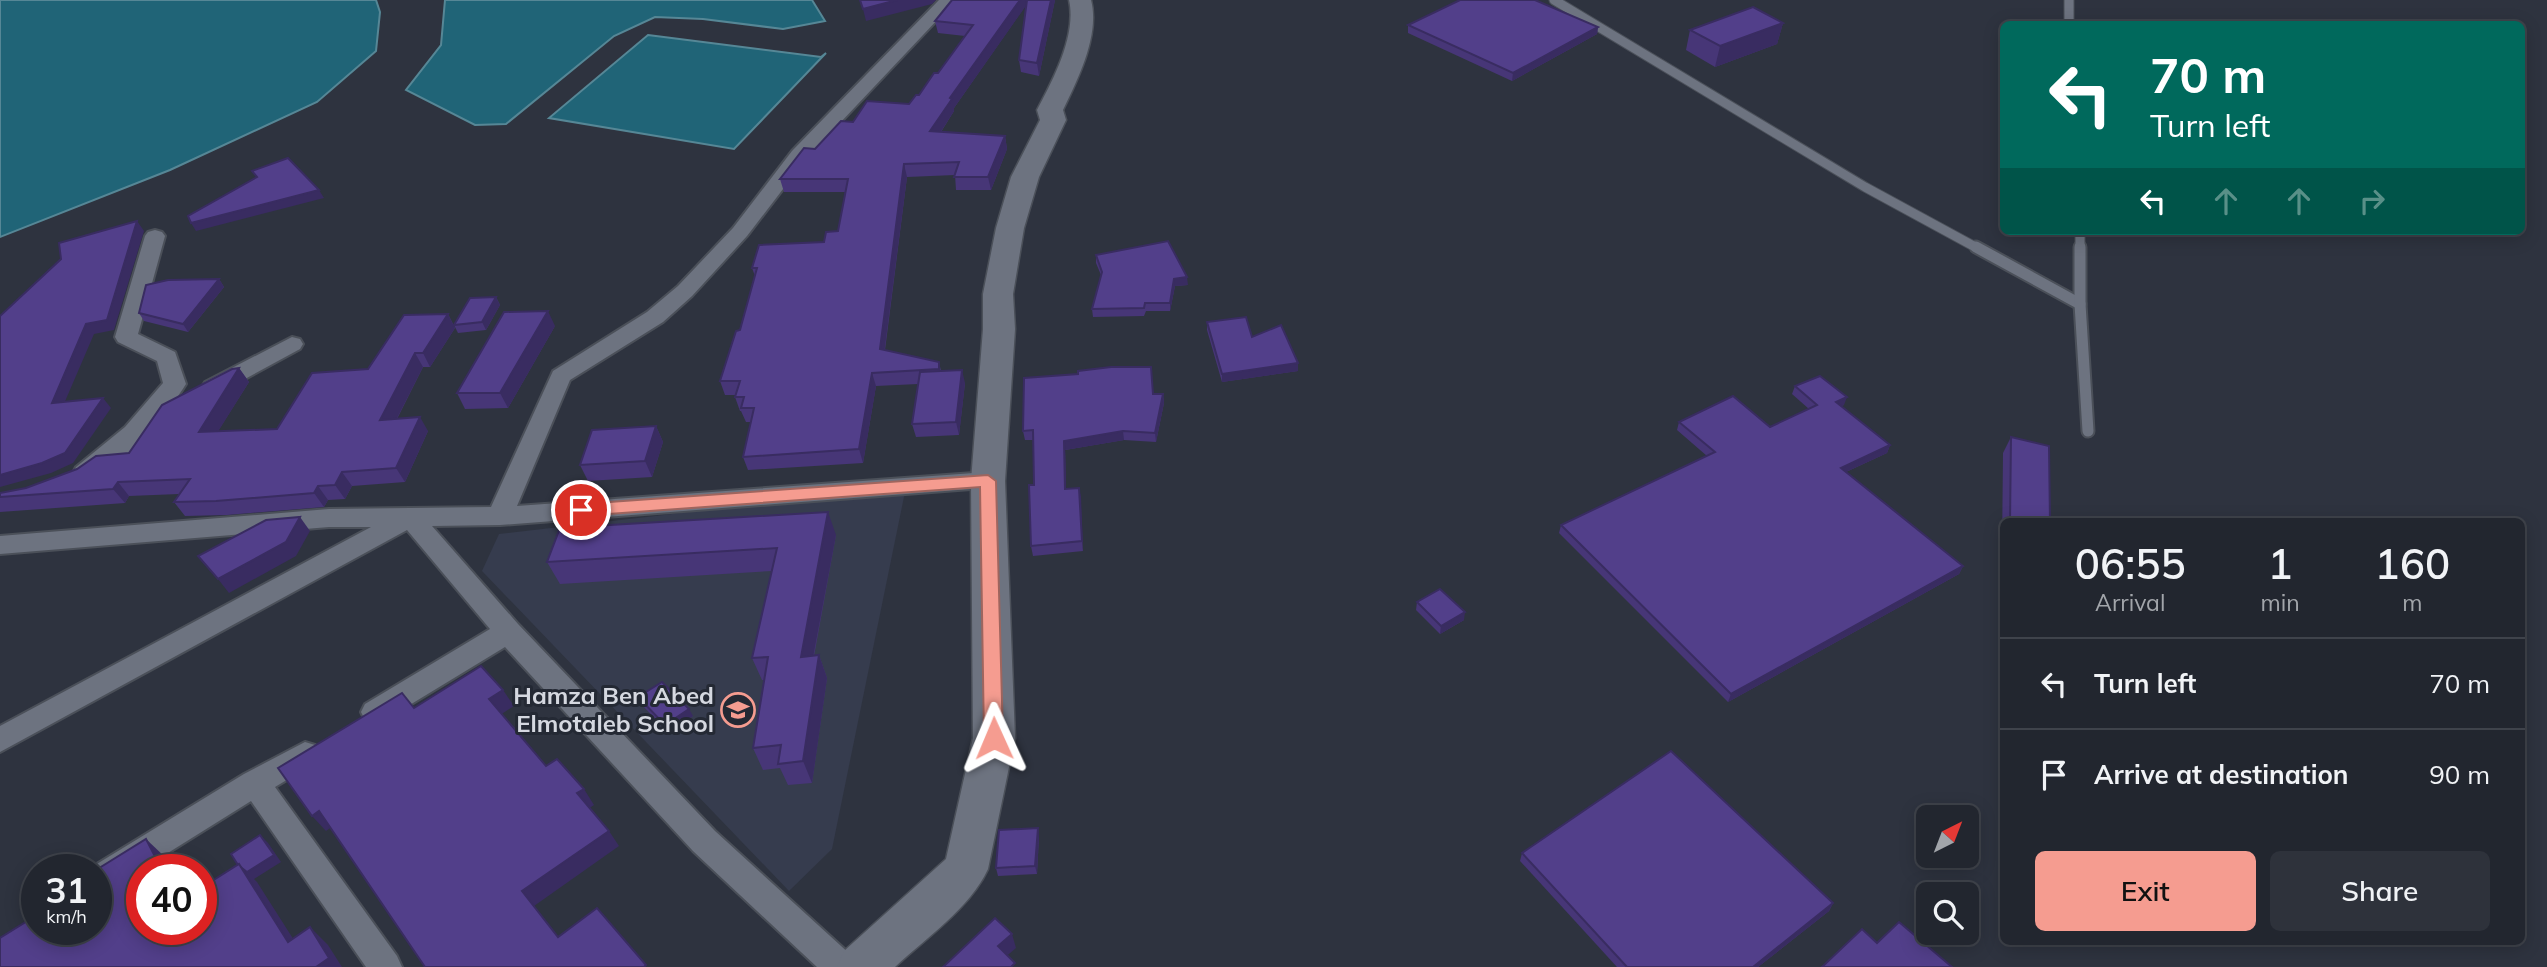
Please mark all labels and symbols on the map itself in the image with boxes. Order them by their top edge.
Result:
pin [551,480,611,540]
place label: Hamza Ben Abed Elmotaleb School [513,680,714,738]
school or university icon: Hamza Ben Abed Elmotaleb School [719,691,757,729]
position arrow [957,701,1031,775]
north arrow [1916,805,1979,868]
speed limit sign: 40 [126,854,217,945]

